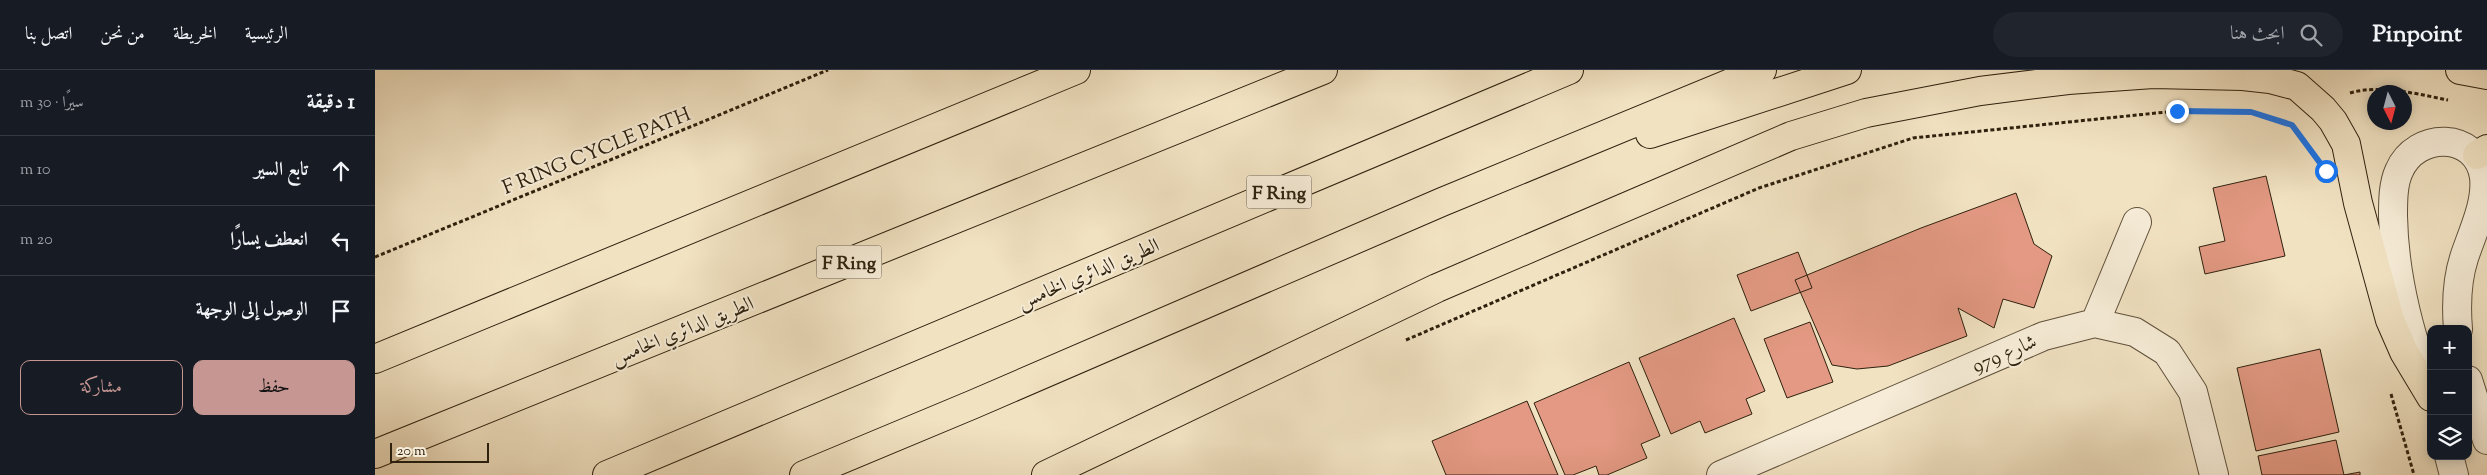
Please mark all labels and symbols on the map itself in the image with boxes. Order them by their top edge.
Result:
north arrow [2367,85,2412,130]
route end [2166,100,2189,123]
street label: F RING CYCLE PATH [498,101,696,203]
route start [2315,160,2338,183]
road number: F Ring [1247,175,1311,208]
street label: الطريق الدائري الخامس [1013,232,1165,318]
road number: F Ring [817,246,881,278]
street label: الطريق الدائري الخامس [607,290,759,374]
street label: شارع 979 [1968,329,2042,383]
scale bar [390,440,489,463]

